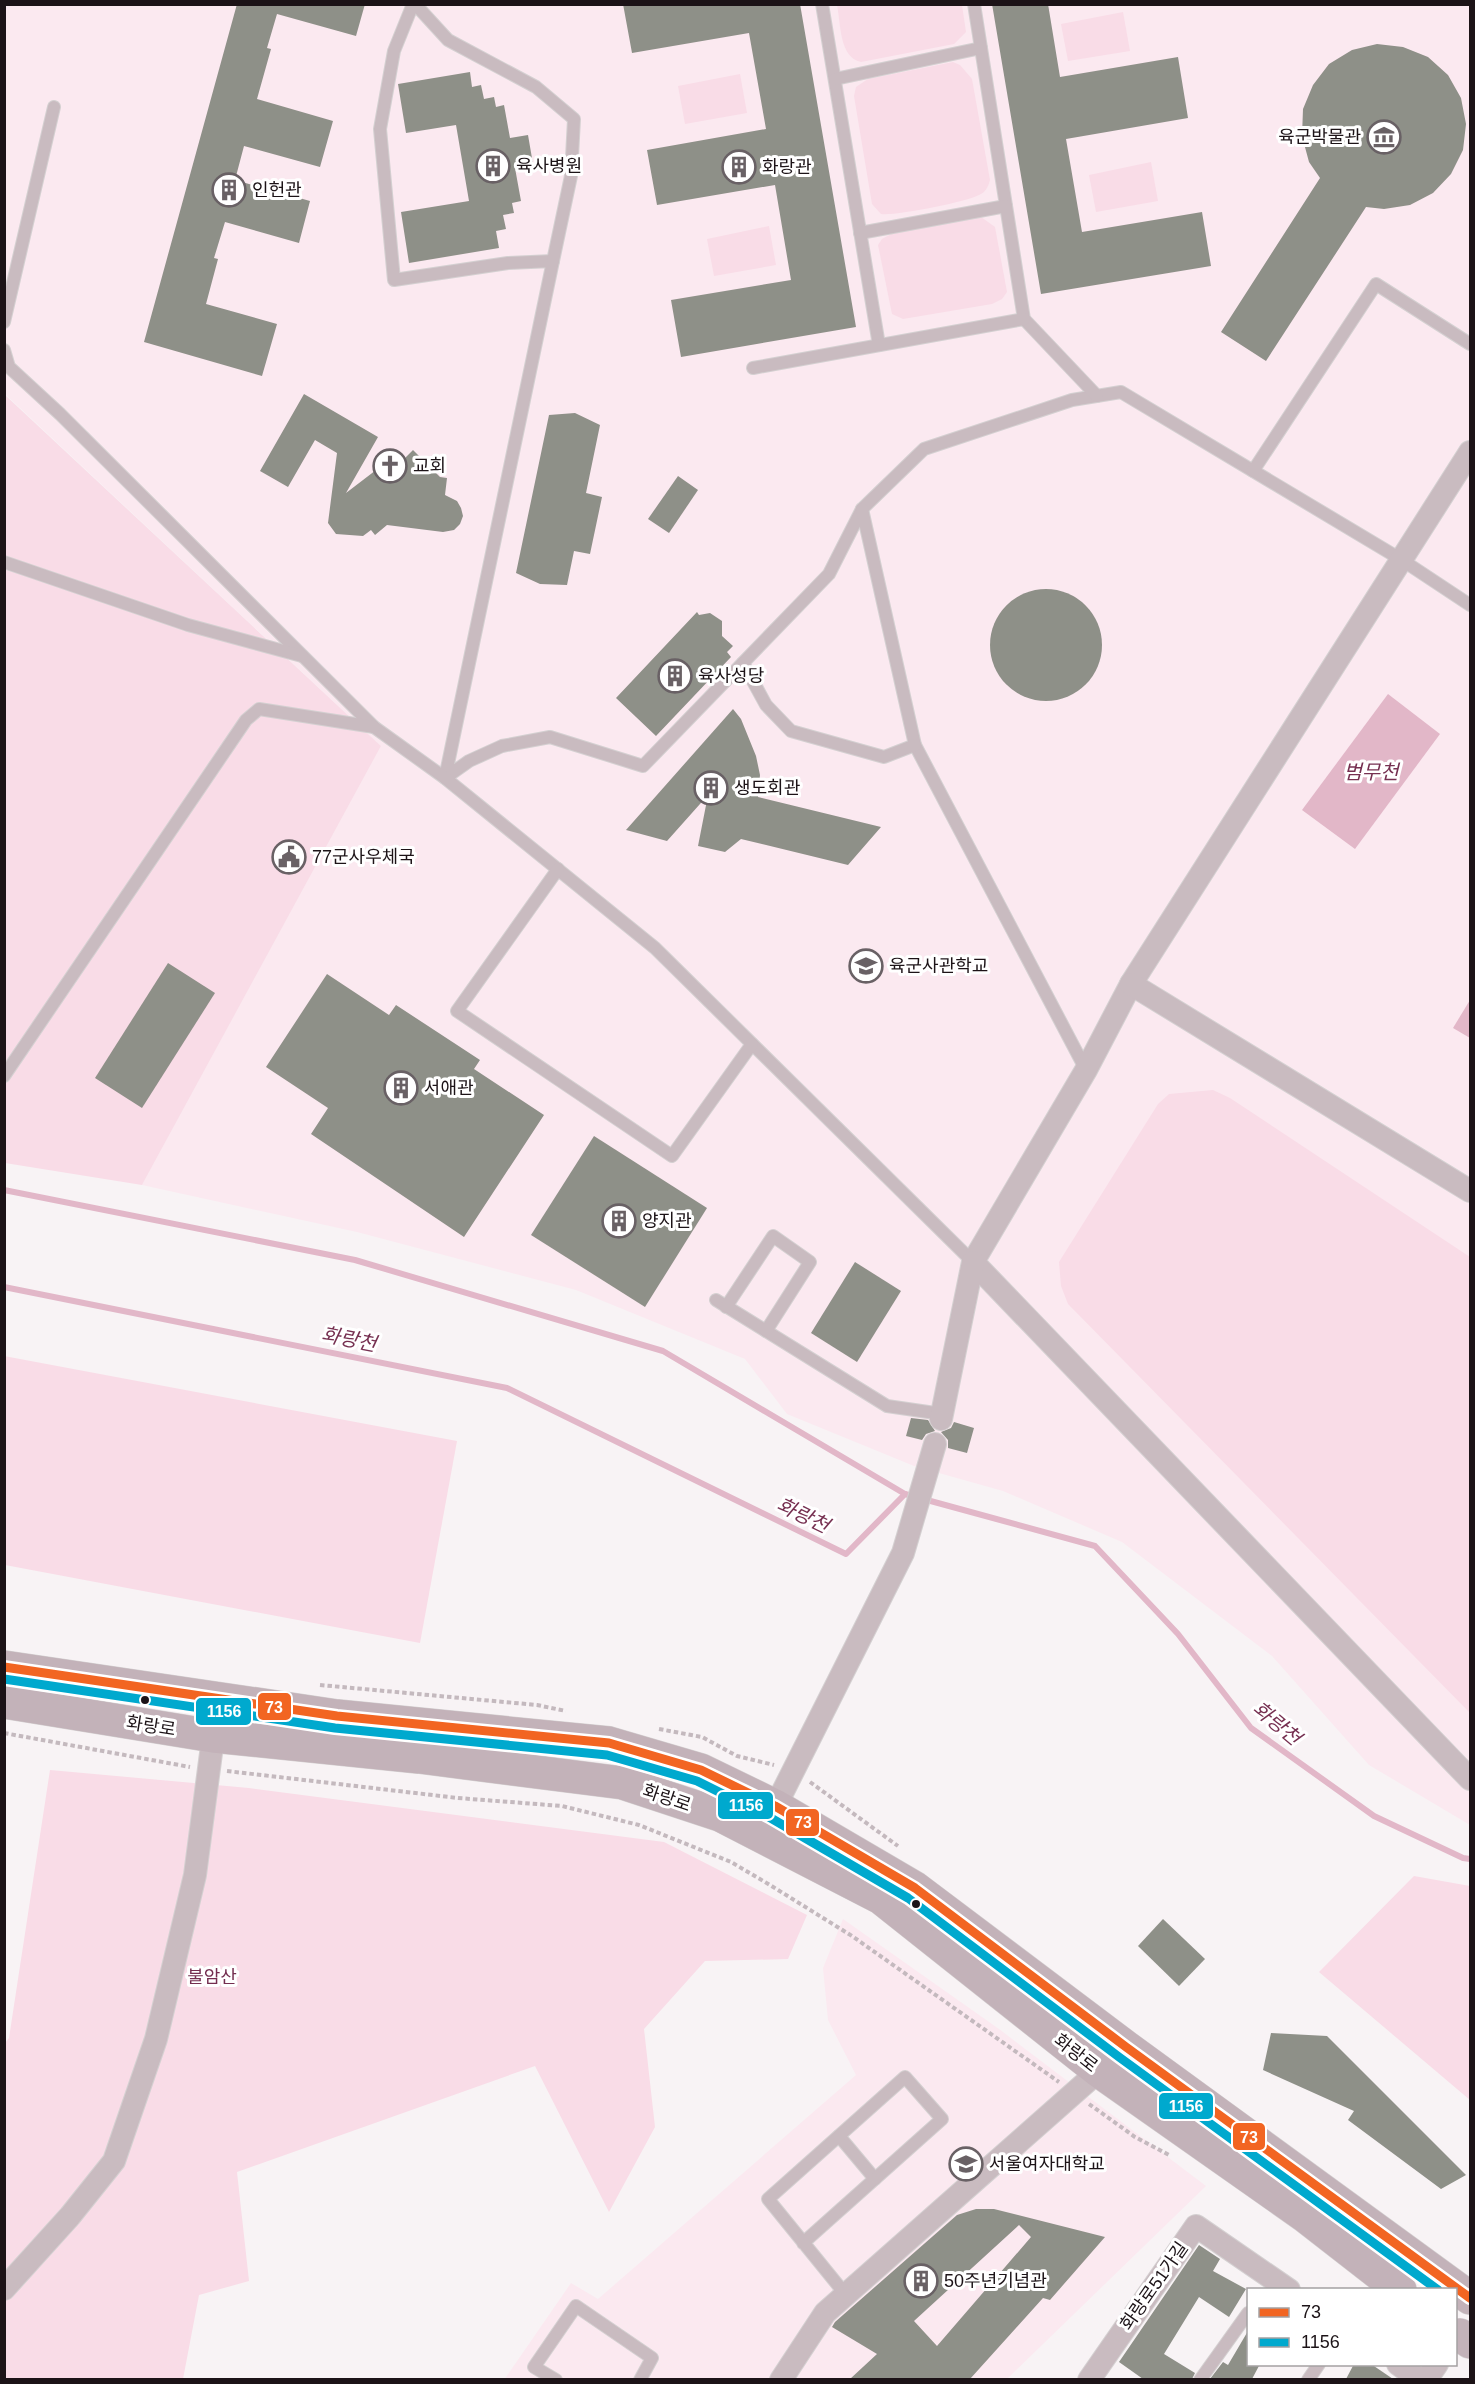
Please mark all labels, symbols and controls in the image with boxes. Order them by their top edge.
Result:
museum icon: 육군박물관 [1366,119,1402,155]
place label: 육군박물관 [1278,127,1361,147]
building icon: 육사병원 [475,148,511,184]
building icon: 화랑관 [721,149,757,185]
place label: 육사병원 [516,156,582,176]
place label: 화랑관 [762,157,812,177]
building icon: 인헌관 [211,172,247,208]
place label: 인헌관 [252,180,302,200]
church icon: 교회 [372,448,408,484]
place label: 교회 [413,456,446,476]
building icon: 육사성당 [657,658,693,694]
place label: 육사성당 [698,666,764,686]
water label: 범무천 [1343,761,1401,783]
building icon: 생도회관 [693,770,729,806]
place label: 생도회관 [734,778,801,798]
public building icon: 77군사우체국 [271,839,307,875]
place label: 77군사우체국 [312,847,415,867]
school or university icon: 육군사관학교 [848,948,884,984]
place label: 육군사관학교 [889,956,988,976]
building icon: 서애관 [383,1070,419,1106]
place label: 서애관 [424,1078,474,1098]
building icon: 양지관 [601,1203,637,1239]
place label: 양지관 [642,1211,692,1231]
water label: 화랑천 [320,1323,381,1356]
water label: 화랑천 [773,1493,835,1538]
line badge: 73 [257,1692,292,1721]
unlabelled marker [139,1694,151,1706]
line badge: 1156 [195,1697,252,1726]
water label: 화랑천 [1249,1697,1307,1751]
text: 73 [265,1699,283,1716]
text: 1156 [207,1703,241,1720]
street label: 화랑로 [125,1712,177,1740]
street label: 화랑로 [640,1780,694,1816]
line badge: 1156 [717,1791,774,1820]
text: 1156 [729,1797,763,1814]
line badge: 73 [785,1808,820,1837]
text: 73 [794,1814,812,1831]
unlabelled marker [910,1898,922,1910]
park label: 불암산 [187,1967,237,1987]
street label: 화랑로 [1050,2030,1102,2076]
line badge: 1156 [1158,2092,1214,2120]
text: 1156 [1169,2098,1203,2115]
line badge: 73 [1232,2122,1266,2151]
text: 73 [1240,2129,1258,2146]
school or university icon: 서울여자대학교 [948,2146,984,2182]
place label: 서울여자대학교 [989,2154,1105,2174]
street label: 화랑로51가길 [1116,2238,1192,2334]
building icon: 50주년기념관 [903,2263,939,2299]
place label: 50주년기념관 [944,2271,1047,2291]
legend [1247,2288,1457,2366]
text: 73 [1301,2302,1321,2322]
text: 1156 [1301,2332,1340,2352]

